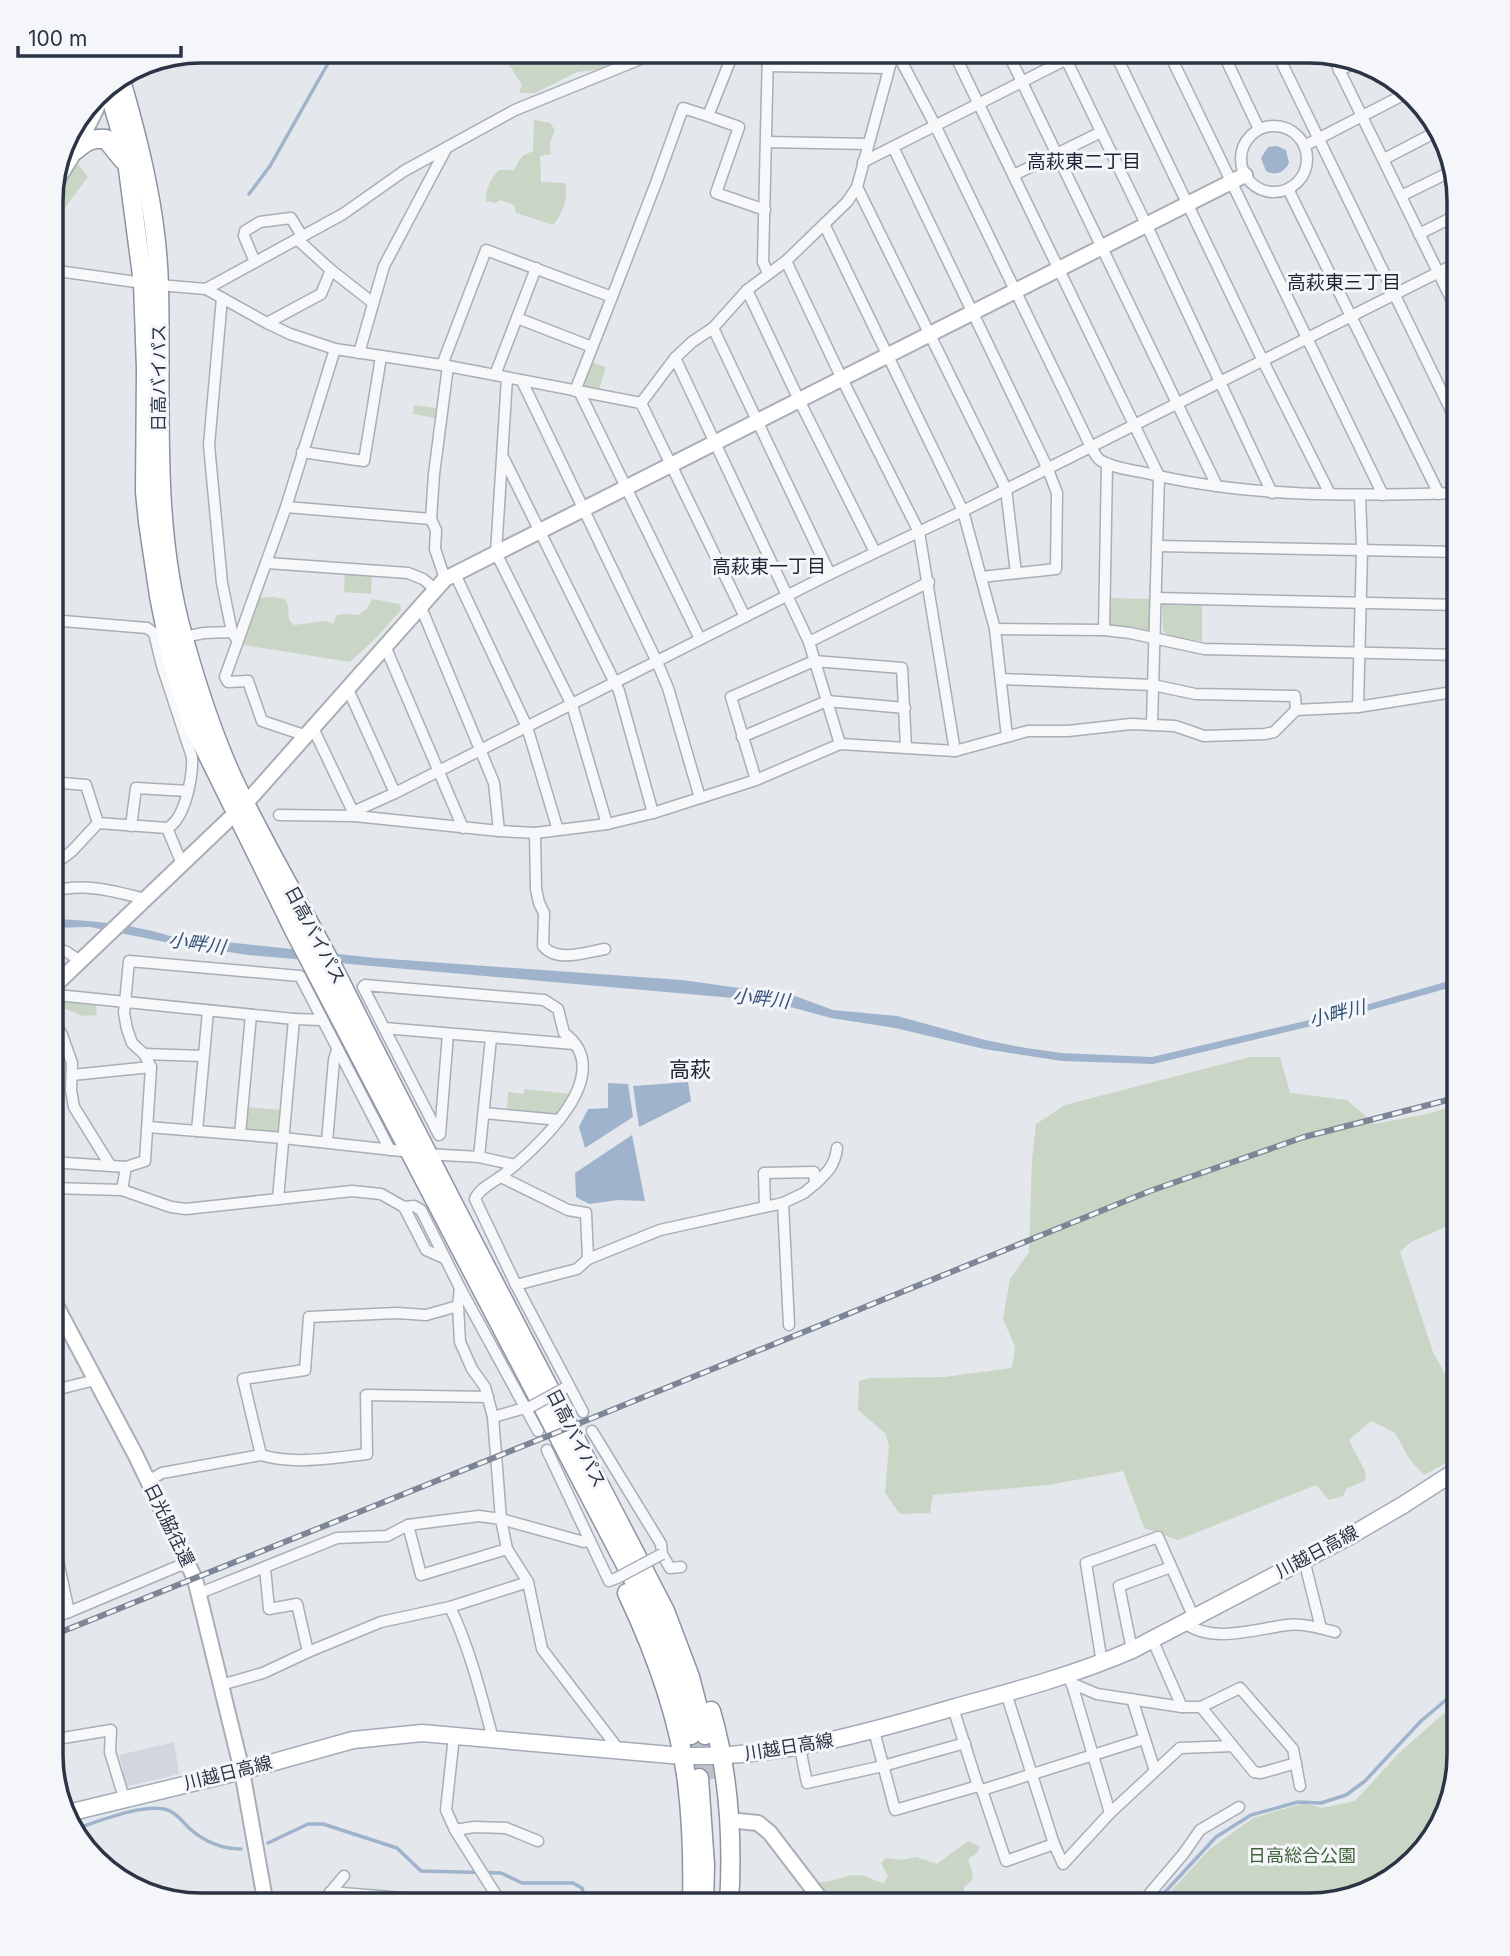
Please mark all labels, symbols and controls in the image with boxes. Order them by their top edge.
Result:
scale bar [18,14,180,58]
text: 100 m [28,26,87,51]
district label: 高萩東二丁目 [1027,150,1141,173]
district label: 高萩東三丁目 [1287,271,1401,294]
street label: 日高バイパス [148,324,169,432]
district label: 高萩東一丁目 [712,555,826,578]
street label: 日高バイパス [281,882,350,987]
water label: 小畔川 [167,928,229,959]
water label: 小畔川 [731,984,792,1013]
water label: 小畔川 [1307,995,1369,1032]
district label: 高萩 [669,1057,711,1082]
street label: 日高バイパス [543,1385,610,1490]
street label: 日光脇往還 [140,1480,199,1570]
street label: 川越日高線 [1272,1521,1361,1582]
street label: 川越日高線 [743,1729,835,1764]
street label: 川越日高線 [182,1751,274,1794]
park label: 日高総合公園 [1248,1845,1356,1866]

